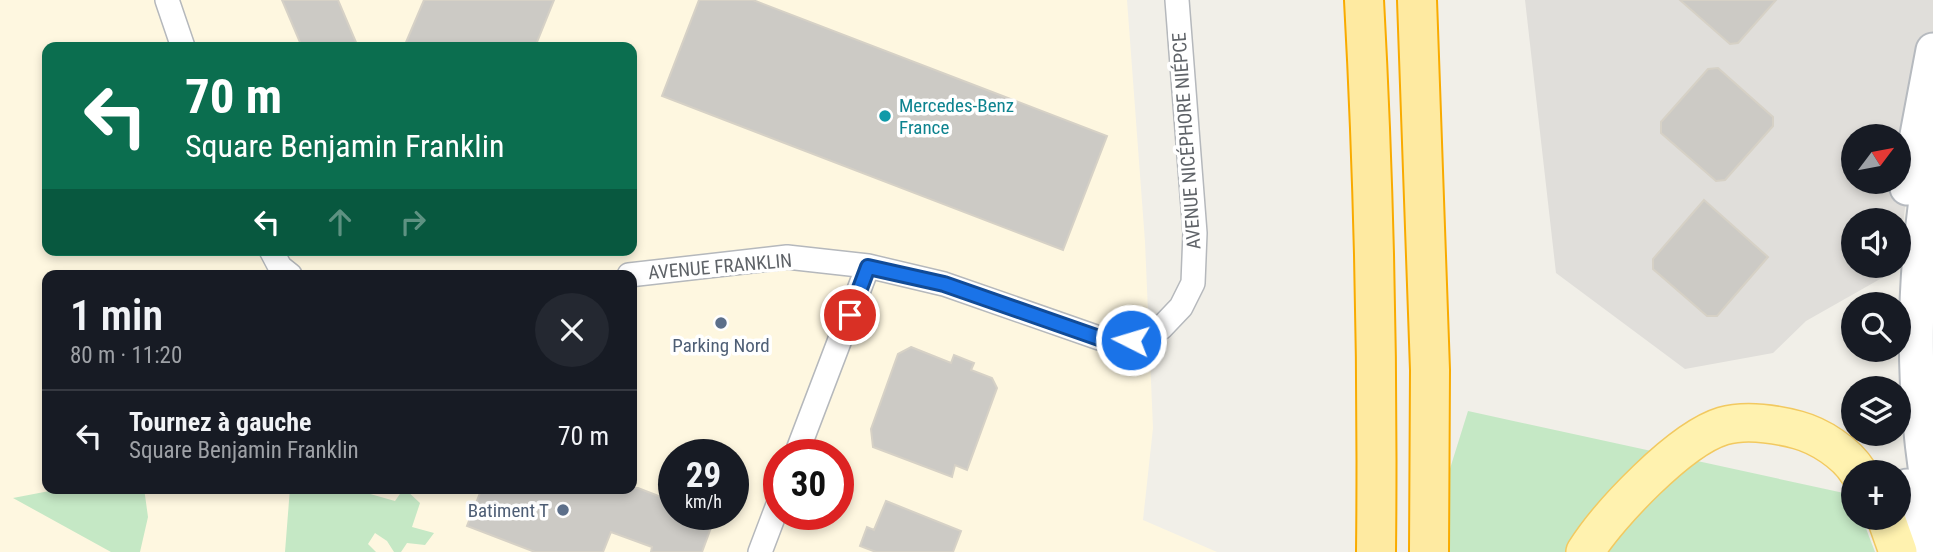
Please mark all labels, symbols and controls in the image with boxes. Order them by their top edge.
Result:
street label: AVENUE NICÉPHORE NIÉPCE [1167,32,1206,250]
text: 70 m [185,68,282,125]
icon: left [70,70,161,161]
place label: Mercedes-Benz France [899,94,1014,139]
marker: Mercedes-Benz France [877,108,893,124]
north arrow [1841,124,1911,194]
map controls [1841,124,1911,530]
text: Square Benjamin Franklin [185,127,505,165]
icon: left [248,203,286,241]
icon: ahead [321,203,359,241]
icon: right [394,203,432,241]
button: sound [1841,208,1911,278]
street label: AVENUE FRANKLIN [647,249,793,284]
pin [820,285,880,345]
text: 1 min [70,291,163,340]
button: search [1841,292,1911,362]
button: close [535,293,609,367]
icon: arrive [831,296,869,334]
position arrow [1094,303,1168,377]
marker: Parking Nord [713,315,729,331]
place label: Parking Nord [672,334,770,357]
text: 80 m · 11:20 [70,342,182,369]
button: layers [1841,376,1911,446]
text: Tournez à gauche [129,407,311,437]
icon: left [70,417,108,455]
text: 70 m [558,421,609,451]
text: Square Benjamin Franklin [129,437,359,464]
speed limit sign: 30 [763,439,854,530]
text: 29 [686,455,721,496]
button: + [1841,460,1911,530]
text: km/h [685,491,722,512]
place label: Batiment T [468,499,549,522]
marker: Batiment T [555,502,571,518]

